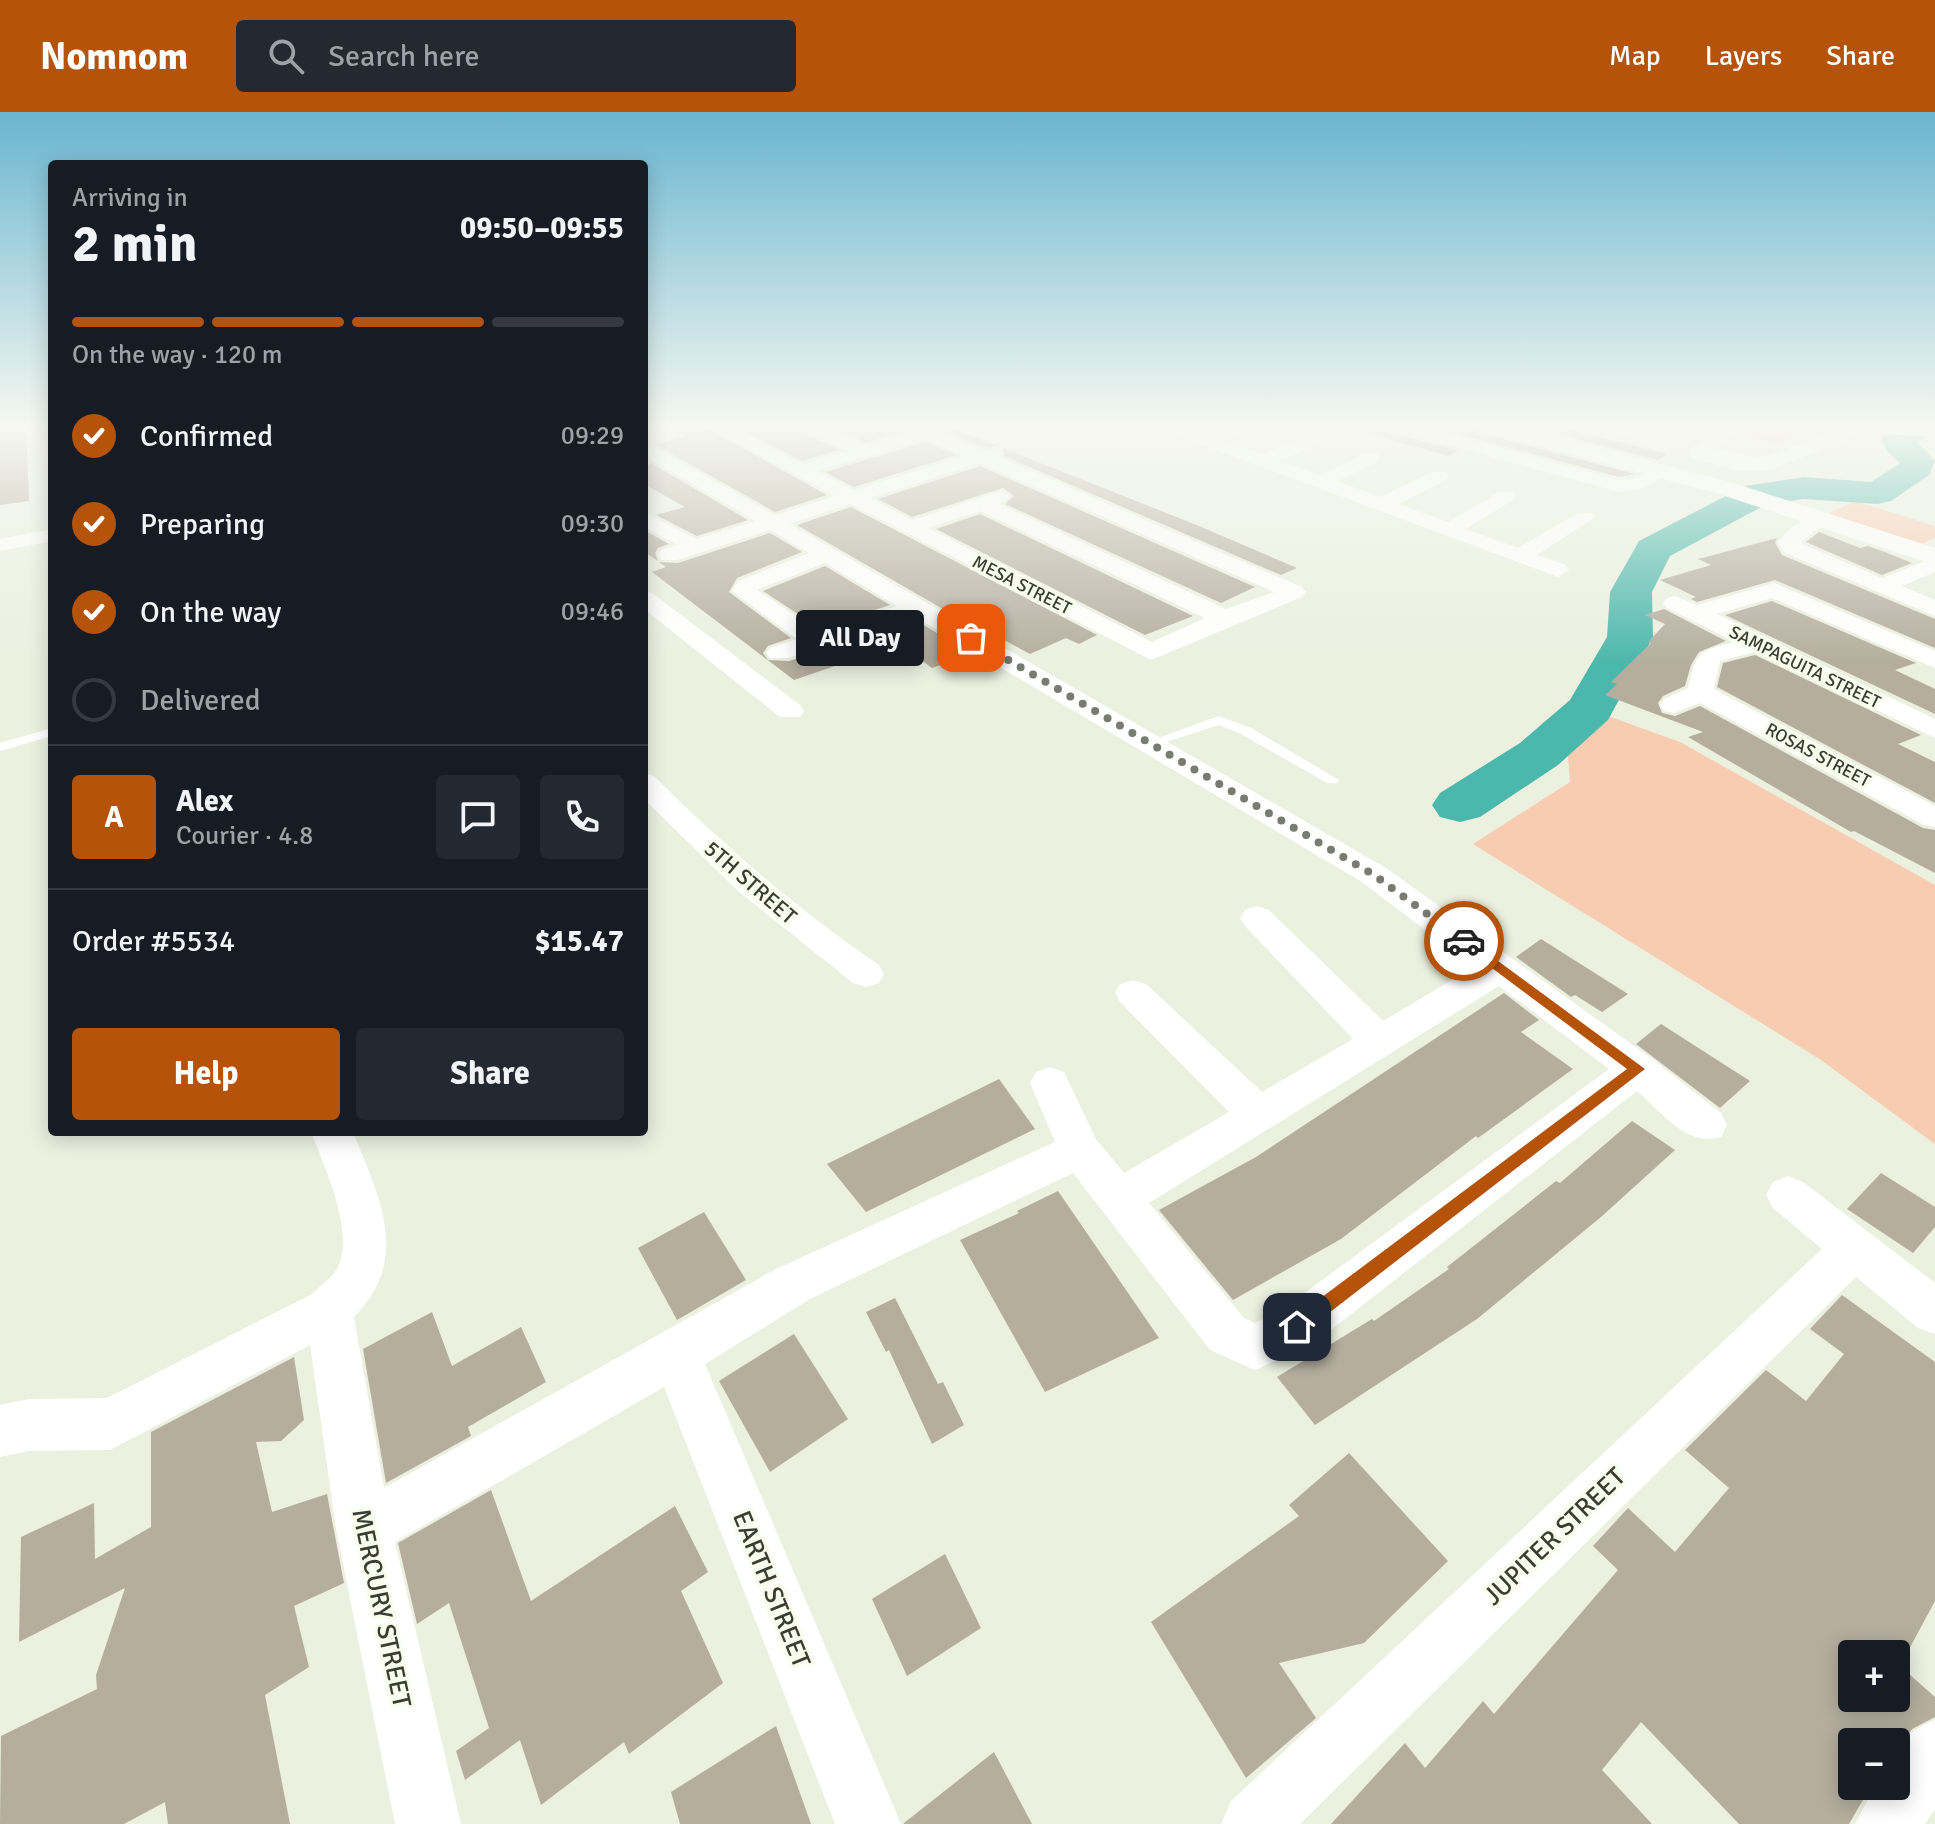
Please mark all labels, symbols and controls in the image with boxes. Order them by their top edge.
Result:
search box [236,20,796,92]
text: Nomnom [40,33,188,80]
icon: search [264,34,308,78]
text: Search here [328,38,480,75]
text: Map [1609,39,1661,73]
text: Layers [1705,39,1782,73]
text: Share [1826,39,1895,73]
text: Arriving in [72,182,188,214]
text: 09:50–09:55 [460,210,624,247]
text: 2 min [72,212,198,276]
text: On the way · 120 m [72,339,282,371]
icon: check [72,414,116,458]
text: Confirmed [140,418,273,455]
text: 09:29 [561,420,624,452]
icon: check [72,502,116,546]
text: Preparing [140,506,265,543]
text: 09:30 [561,508,624,540]
street label: MESA STREET [969,551,1075,619]
icon: check [72,590,116,634]
text: On the way [140,594,281,631]
text: 09:46 [561,596,624,628]
pin [937,604,1005,672]
callout: All Day [795,610,923,666]
icon: bag [949,616,993,660]
street label: SAMPAGUITA STREET [1726,621,1884,713]
text: All Day [819,622,901,654]
text: Delivered [140,682,261,719]
street label: ROSAS STREET [1762,718,1874,792]
button: chat [436,775,520,859]
button: phone [540,775,624,859]
text: Alex [176,783,233,820]
text: A [104,799,124,836]
text: Courier · 4.8 [176,820,313,852]
street label: 5TH STREET [699,835,803,930]
courier [1424,901,1504,981]
icon: car [1442,919,1486,963]
text: Order #5534 [72,923,235,960]
text: $15.47 [534,923,624,960]
button: Help [72,1028,340,1120]
button: Share [356,1028,624,1120]
pin [1263,1293,1331,1361]
icon: home [1275,1305,1319,1349]
street label: JUPITER STREET [1477,1461,1632,1612]
street label: MERCURY STREET [344,1506,418,1711]
street label: EARTH STREET [725,1506,817,1673]
map controls [1838,1640,1910,1800]
button: + [1838,1640,1910,1712]
button: − [1838,1728,1910,1800]

